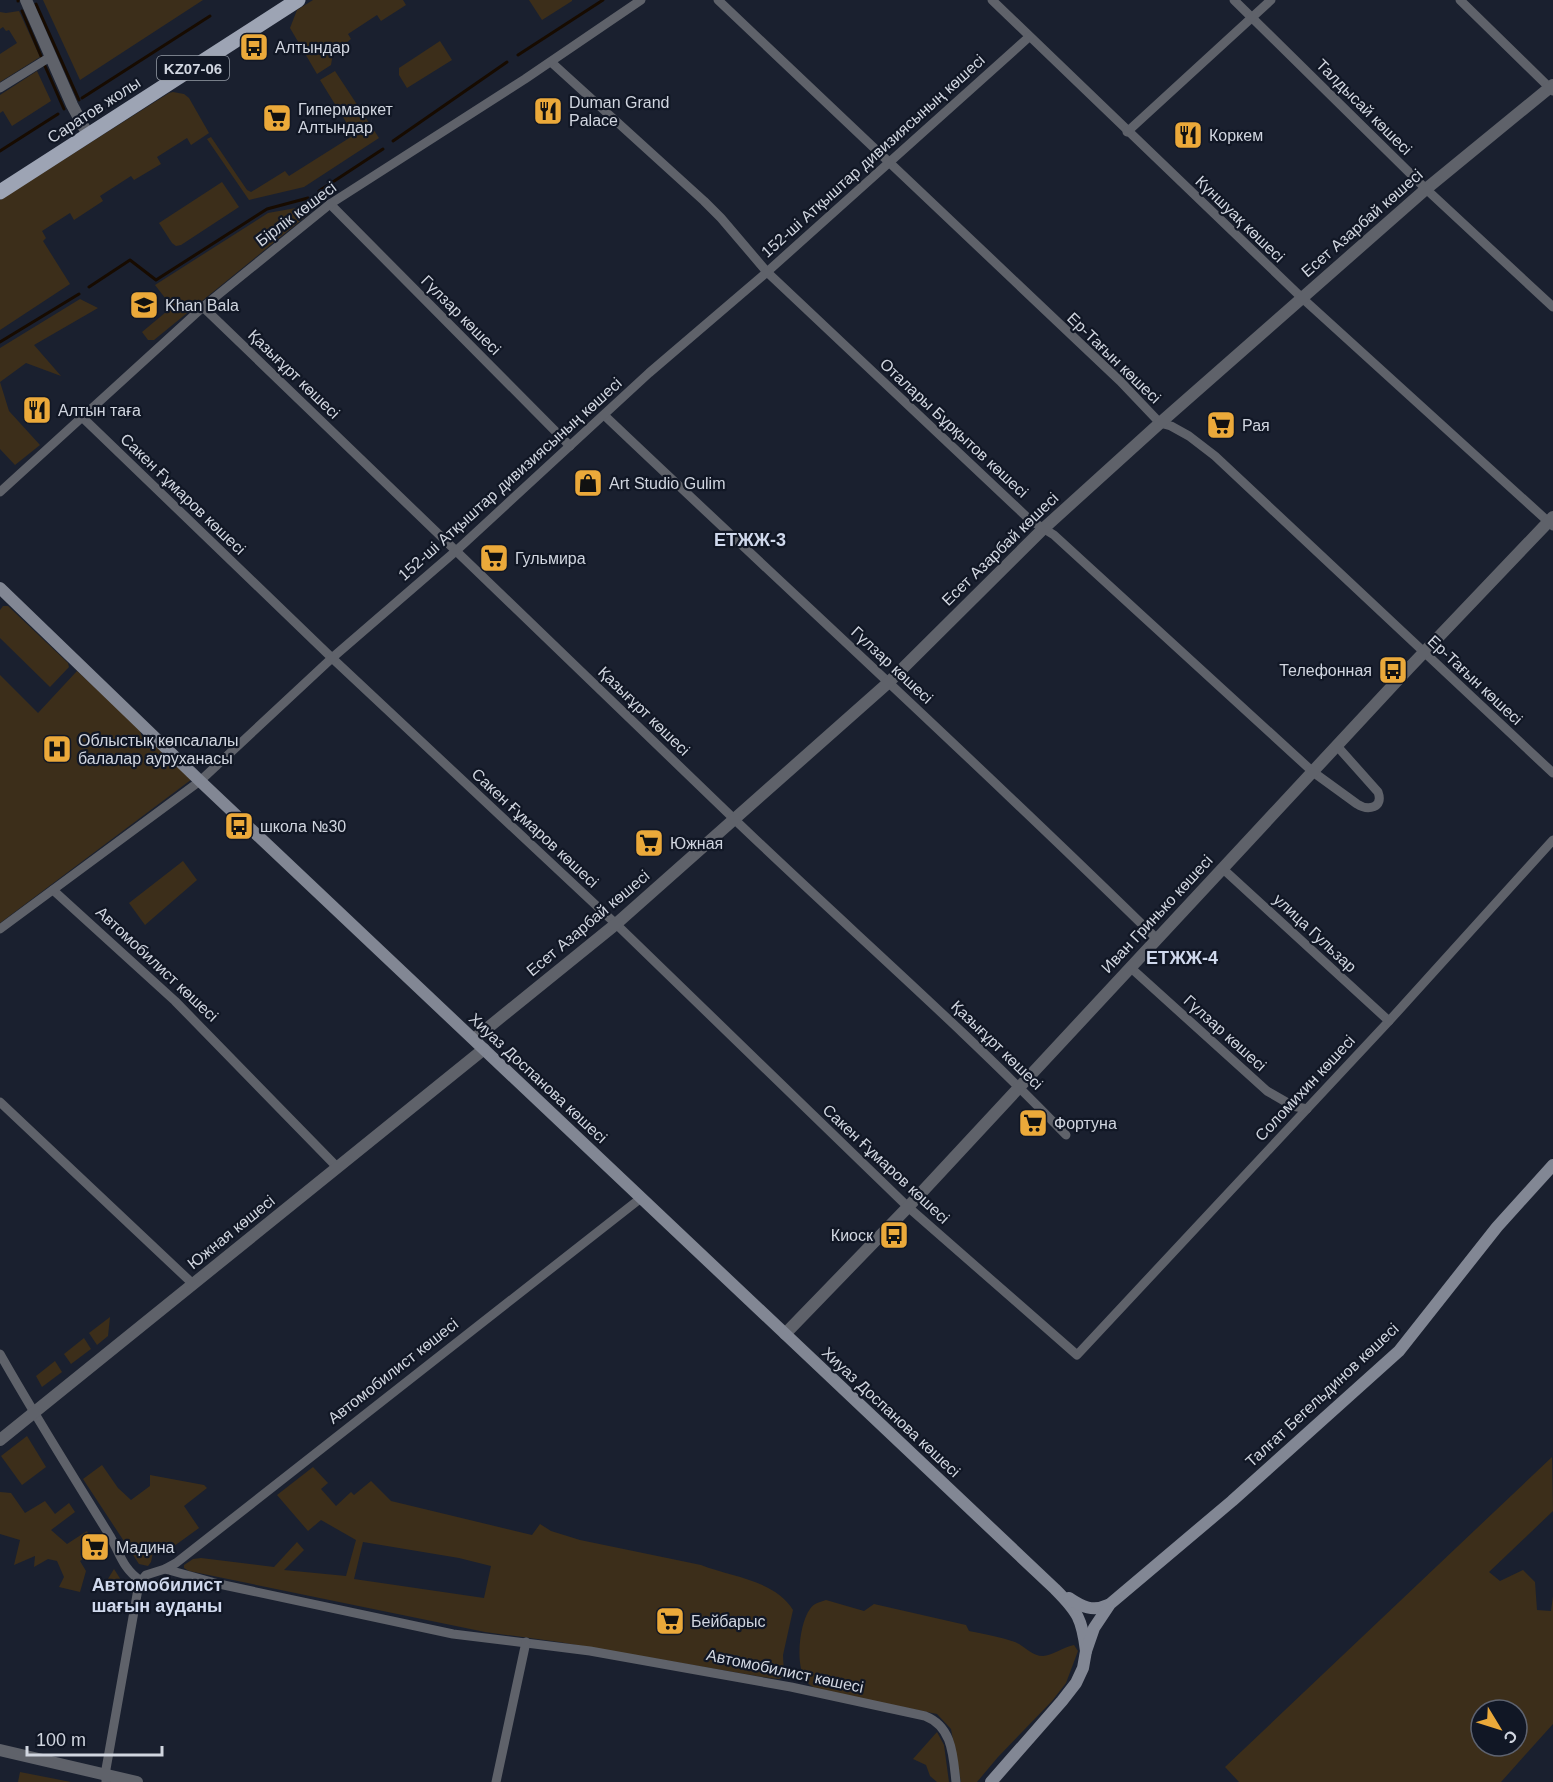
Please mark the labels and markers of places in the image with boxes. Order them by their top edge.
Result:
bus stop icon: Алтындар [238,31,270,63]
place label: Алтындар [275,39,350,56]
place label: Duman Grand Palace [569,94,670,129]
restaurant icon: Duman Grand Palace [532,95,564,127]
place label: Гипермаркет Алтындар [298,101,394,136]
supermarket icon: Гипермаркет Алтындар [261,102,293,134]
restaurant icon: Коркем [1172,119,1204,151]
place label: Коркем [1209,127,1263,144]
school or university icon: Khan Bala [128,289,160,321]
place label: Khan Bala [165,297,239,314]
restaurant icon: Алтын таға [21,394,53,426]
place label: Алтын таға [58,402,141,419]
supermarket icon: Рая [1205,409,1237,441]
place label: Рая [1242,417,1270,434]
shop icon: Art Studio Gulim [572,467,604,499]
place label: Art Studio Gulim [609,475,725,492]
supermarket icon: Гульмира [478,542,510,574]
place label: Гульмира [515,550,586,567]
bus stop icon: Телефонная [1377,654,1409,686]
place label: Телефонная [1279,662,1372,679]
place label: Облыстық көпсалалы балалар ауруханасы [78,732,239,767]
hospital icon: Облыстық көпсалалы балалар ауруханасы [41,733,73,765]
bus stop icon: школа №30 [223,810,255,842]
place label: школа №30 [260,818,346,835]
supermarket icon: Южная [633,827,665,859]
place label: Южная [670,835,723,852]
supermarket icon: Фортуна [1017,1107,1049,1139]
place label: Фортуна [1054,1115,1117,1132]
bus stop icon: Киоск [878,1219,910,1251]
place label: Киоск [831,1227,874,1244]
supermarket icon: Мадина [79,1531,111,1563]
place label: Мадина [116,1539,175,1556]
supermarket icon: Бейбарыс [654,1605,686,1637]
place label: Бейбарыс [691,1613,765,1630]

